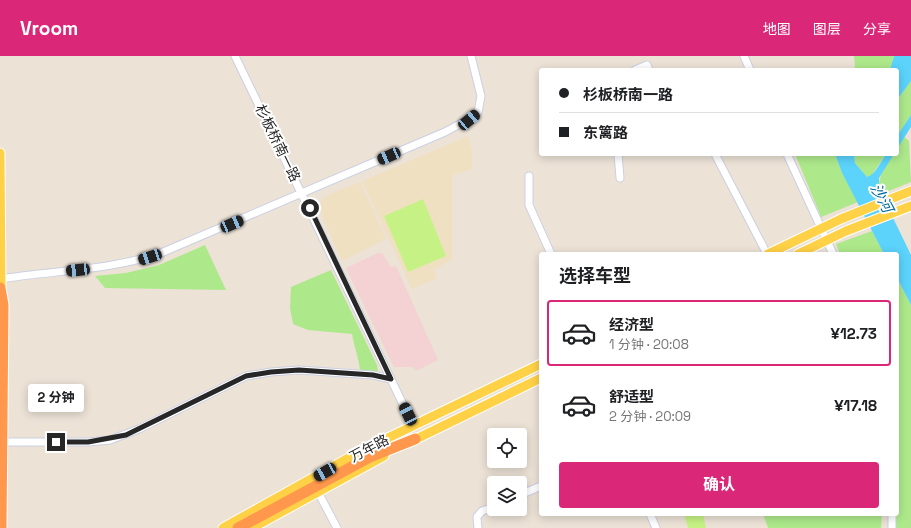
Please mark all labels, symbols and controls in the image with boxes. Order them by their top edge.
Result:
text: Vroom [20,16,78,41]
text: 地图 [763,20,791,38]
text: 图层 [813,20,841,38]
text: 分享 [863,20,891,38]
text: 杉板桥南一路 [583,85,673,104]
street label: 杉板桥南一路 [251,101,305,185]
car [456,108,482,132]
text: 东篱路 [583,123,628,142]
car [376,146,402,166]
water label: 沙河 [867,180,899,218]
route start [301,199,319,217]
car [219,214,245,234]
car [137,248,163,266]
car [65,263,91,277]
text: 选择车型 [559,264,631,287]
icon: car [561,315,597,351]
text: 经济型 [609,315,654,334]
text: ¥12.73 [831,324,877,343]
text: 1 分钟 · 20:08 [609,336,689,353]
callout: 2 分钟 [28,384,84,412]
icon: car [561,387,597,423]
text: 舒适型 [609,387,654,406]
text: 2 分钟 [37,389,75,406]
text: ¥17.18 [834,396,877,415]
car [397,401,419,427]
text: 2 分钟 · 20:09 [609,408,691,425]
map controls [487,428,527,516]
button: locate [487,428,527,468]
street label: 万年路 [346,430,392,466]
route end [47,433,65,451]
car [312,461,338,483]
button: 确认 [559,462,879,508]
button: layers [487,476,527,516]

